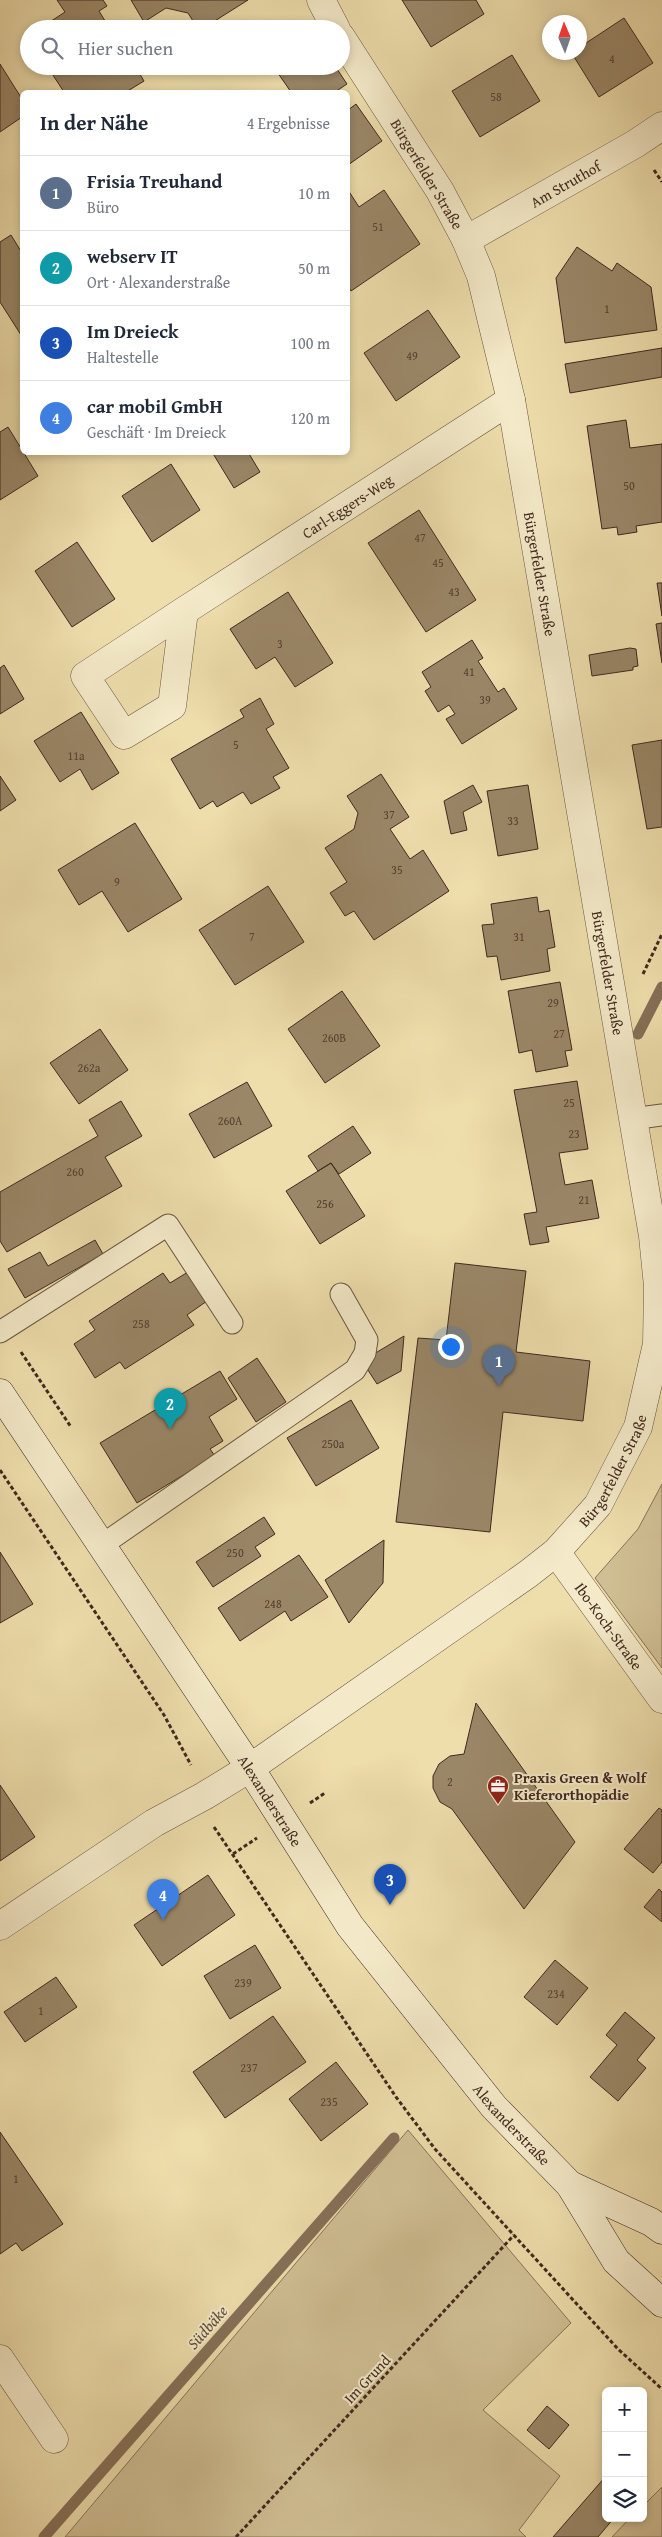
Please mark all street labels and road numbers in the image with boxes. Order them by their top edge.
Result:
street label: Bürgerfelder Straße [386,115,468,233]
street label: Am Struthof [526,154,606,212]
street label: Carl-Eggers-Weg [297,468,397,543]
street label: Bürgerfelder Straße [519,510,561,638]
street label: Bürgerfelder Straße [587,909,629,1037]
street label: Bürgerfelder Straße [573,1412,651,1531]
street label: Ibo-Koch-Straße [570,1578,648,1674]
street label: Alexanderstraße [233,1750,307,1850]
street label: Alexanderstraße [469,2079,556,2170]
street label: Im Grund [339,2350,395,2408]

